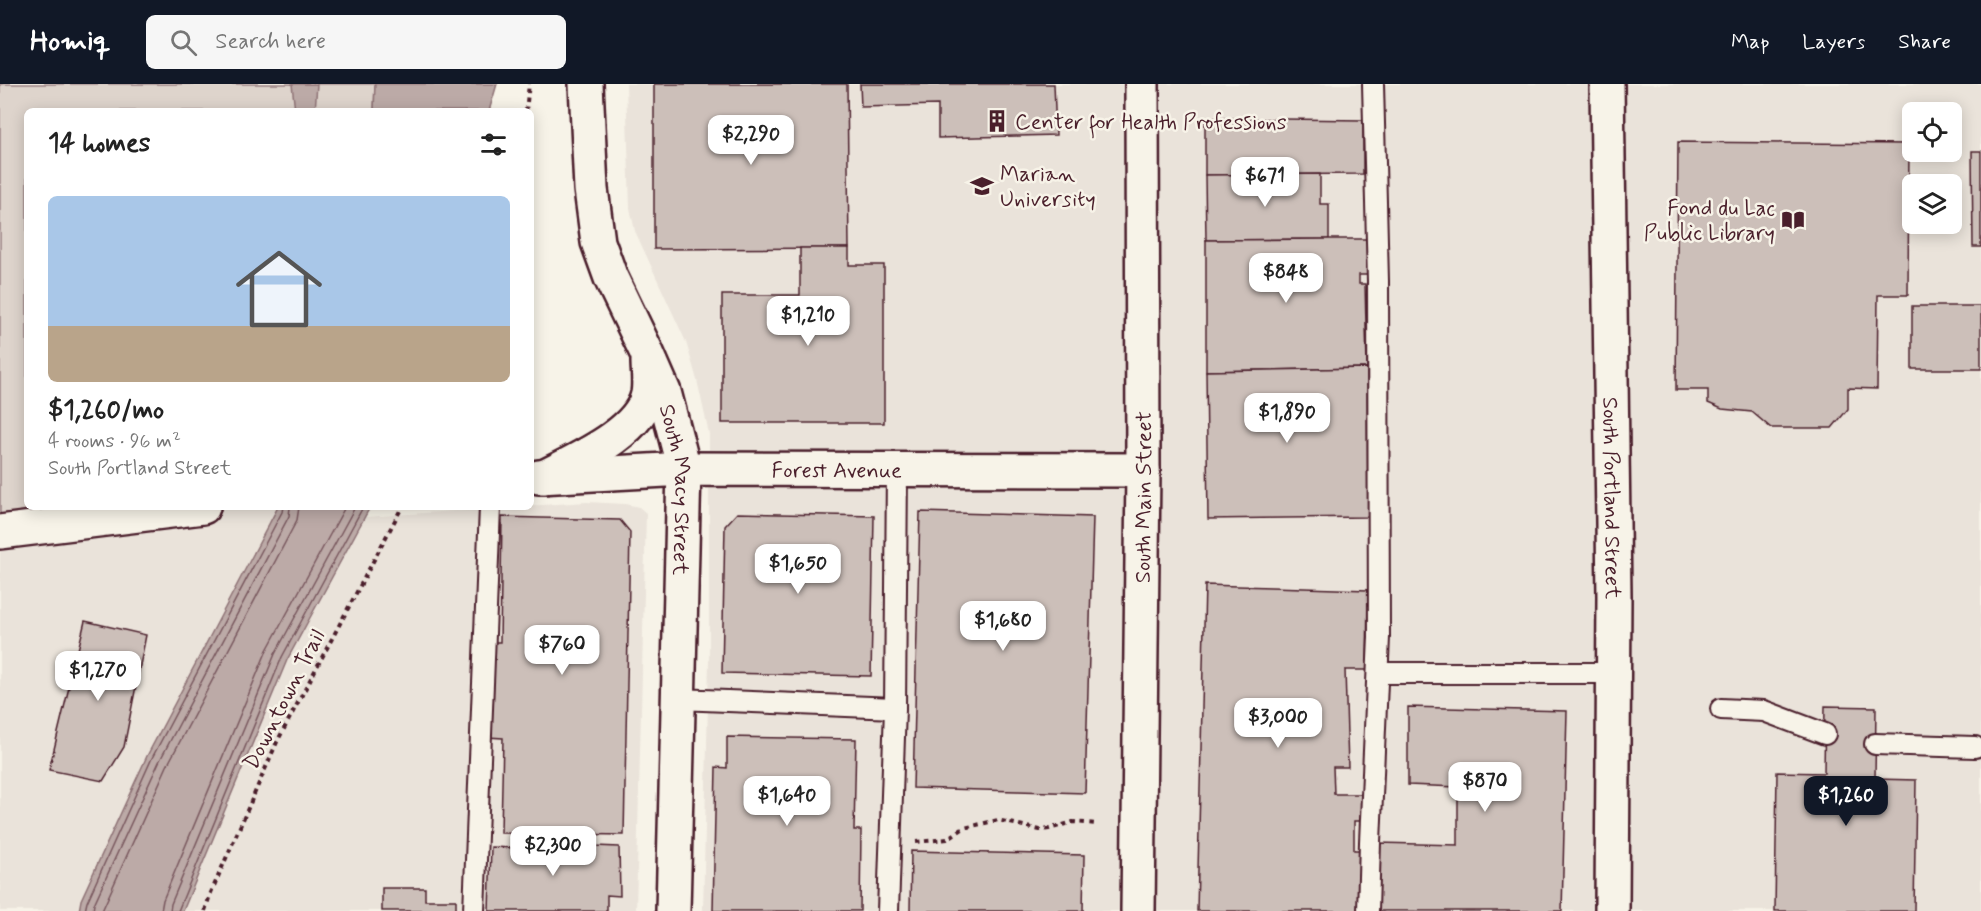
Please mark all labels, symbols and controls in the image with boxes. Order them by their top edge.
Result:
search box [146,15,566,69]
text: Homiq [30,24,110,61]
icon: search [167,26,200,59]
text: Search here [215,28,326,56]
text: Map [1731,28,1769,56]
text: Layers [1802,28,1865,56]
text: Share [1898,28,1951,56]
map controls [1902,102,1962,234]
button: locate [1902,102,1962,162]
building icon: Center for Health Professions [984,108,1010,134]
place label: Center for Health Professions [1015,109,1287,139]
pin: $2,290 [702,115,800,166]
text: $2,290 [722,121,780,148]
text: 14 homes [48,127,150,161]
icon: filters [477,128,510,161]
pin: $671 [1229,157,1301,208]
place label: Marian University [1000,161,1096,214]
text: $671 [1245,163,1285,190]
school or university icon: Marian University [969,173,995,199]
button: layers [1902,174,1962,234]
place label: Fond du Lac Public Library [1644,195,1775,248]
library icon: Fond du Lac Public Library [1780,207,1806,233]
icon: home [225,235,333,343]
pin: $848 [1250,253,1322,304]
text: $848 [1263,259,1309,286]
pin: $1,210 [759,296,857,347]
text: $1,210 [781,302,835,329]
pin: $1,890 [1238,393,1336,444]
text: $1,260/mo [48,394,164,428]
street label: South Portland Street [1595,397,1626,599]
text: $1,890 [1258,399,1316,426]
street label: South Macy Street [652,401,697,576]
street label: South Main Street [1130,411,1159,583]
text: 4 rooms · 96 m² [48,428,181,455]
text: South Portland Street [48,455,232,482]
street label: Forest Avenue [772,457,902,485]
pin: $1,650 [749,544,847,595]
text: $1,650 [769,550,827,577]
pin: $1,680 [954,601,1052,652]
text: $1,680 [974,607,1032,634]
street label: Downtown Trail [237,625,332,775]
pin: $760 [526,625,598,676]
text: $760 [539,631,586,658]
pin: $1,270 [49,651,147,702]
text: $1,270 [69,657,127,684]
pin: $3,000 [1229,698,1327,749]
text: $3,000 [1248,704,1308,731]
pin: $870 [1449,762,1521,813]
text: $870 [1462,768,1508,795]
pin: $1,640 [738,776,836,827]
pin: $1,260 [1797,776,1895,827]
text: $1,640 [757,782,817,809]
text: $1,260 [1818,782,1874,809]
pin: $2,300 [504,826,602,877]
text: $2,300 [524,832,582,859]

